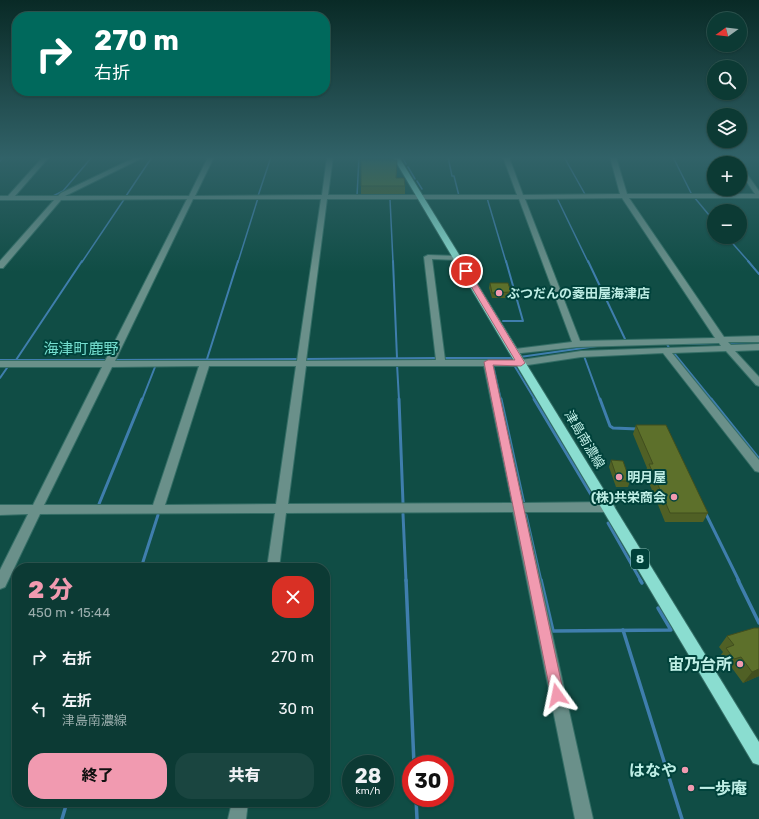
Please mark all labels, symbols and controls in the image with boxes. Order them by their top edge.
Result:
north arrow [707,12,747,52]
map controls [707,12,747,244]
text: 270 m [94,24,179,57]
icon: right [28,28,80,80]
button: search [707,60,747,100]
text: 右折 [94,62,130,84]
button: layers [707,108,747,148]
button: + [707,156,747,196]
button: − [707,204,747,244]
pin [449,254,483,288]
icon: arrive [455,260,477,282]
place label: ぶつだんの菱田屋海津店 [507,286,650,301]
marker: ぶつだんの菱田屋海津店 [494,288,504,298]
district label: 海津町鹿野 [43,340,119,358]
street label: 津島南濃線 [561,408,608,471]
place label: 明月屋 [627,470,666,485]
marker: 明月屋 [614,472,624,482]
place label: (株)共栄商会 [591,490,666,505]
marker: (株)共栄商会 [669,492,679,502]
road number: 8 [631,549,649,569]
text: 2 分 [28,576,73,604]
button: close [272,576,314,618]
text: 450 m · 15:44 [28,605,110,620]
icon: right [28,646,50,668]
text: 270 m [271,648,314,666]
text: 右折 [62,650,92,668]
place label: 宙乃台所 [668,655,732,674]
marker: 宙乃台所 [735,659,745,669]
position arrow [536,674,578,716]
text: 左折 [62,692,92,710]
icon: left [28,698,50,720]
text: 30 m [278,700,314,718]
text: 津島南濃線 [62,713,127,728]
button: 終了 [28,753,167,799]
button: 共有 [175,753,314,799]
speed limit sign: 30 [402,755,454,807]
place label: はなや [629,761,677,780]
text: 28 [355,764,381,788]
marker: はなや [680,765,690,775]
place label: 一歩庵 [699,779,747,798]
marker: 一歩庵 [686,783,696,793]
text: km/h [356,785,380,797]

